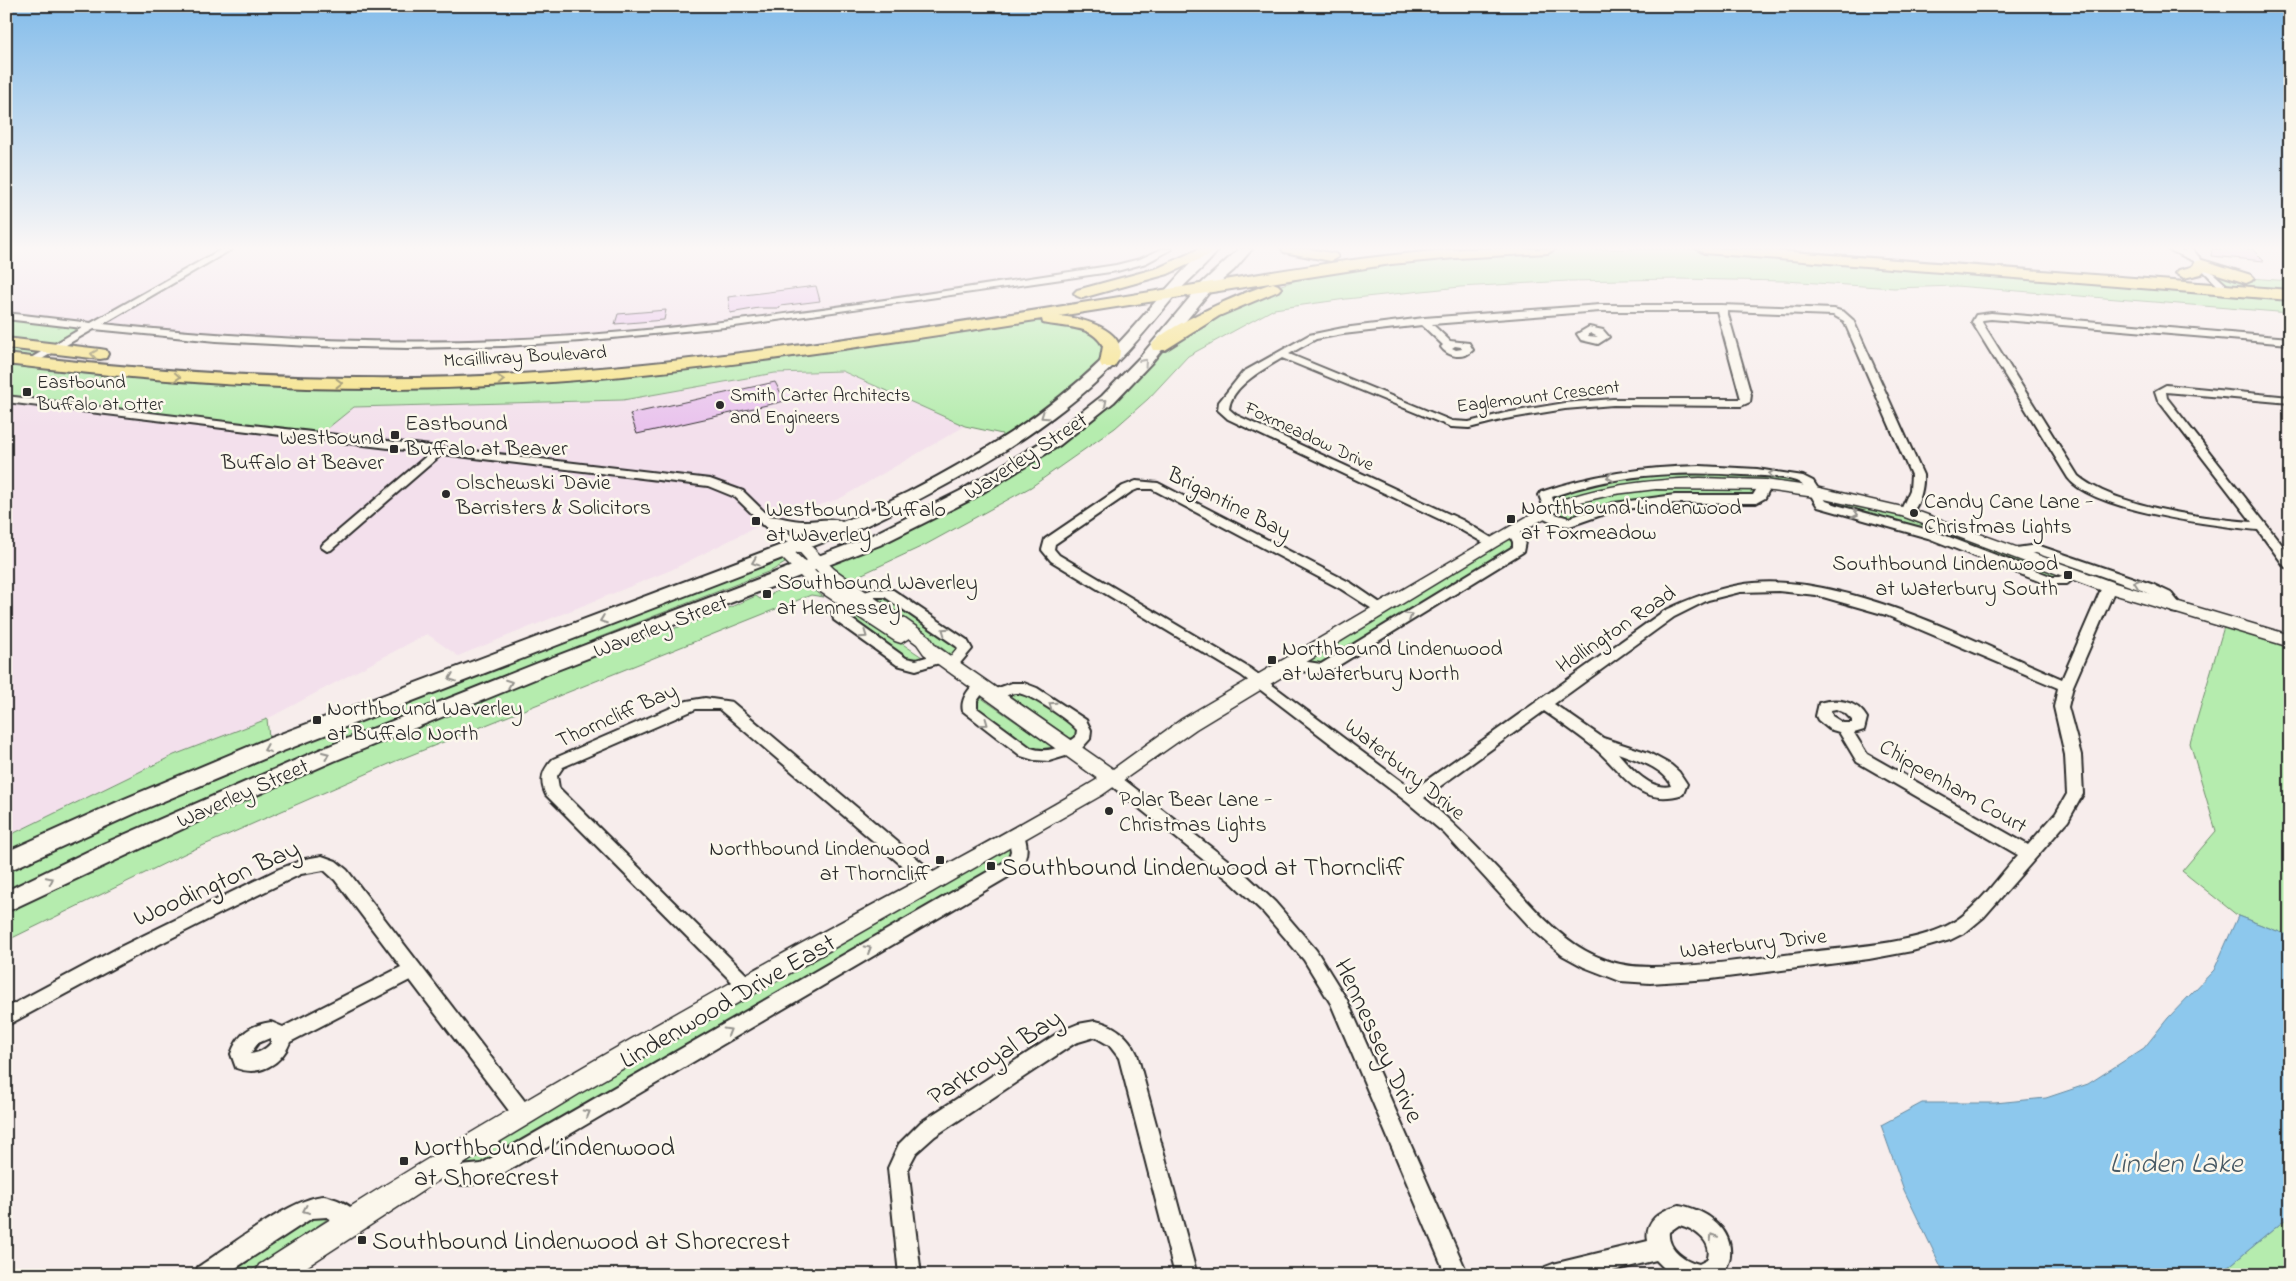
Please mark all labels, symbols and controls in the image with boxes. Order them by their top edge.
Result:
street label: McGillivray Boulevard [443,340,608,376]
one-way arrow [90,349,98,360]
one-way arrow [1138,359,1147,368]
place label: Eastbound Buffalo at Otter [36,370,163,419]
one-way arrow [173,371,181,382]
one-way arrow [498,374,506,385]
street label: Eaglemount Crescent [1455,374,1622,423]
one-way arrow [336,378,343,388]
place label: Smith Carter Architects and Engineers [730,383,911,434]
marker: Eastbound Buffalo at Otter [21,386,33,398]
street label: Foxmeadow Drive [1239,395,1379,479]
marker: Smith Carter Architects and Engineers [714,399,726,411]
one-way arrow [1098,399,1107,408]
street label: Waverley Street [959,405,1096,510]
place label: Eastbound Buffalo at Beaver [404,409,568,466]
one-way arrow [1040,410,1050,419]
place label: Westbound Buffalo at Beaver [220,423,384,480]
marker: Eastbound Buffalo at Beaver [389,429,401,441]
marker: Westbound Buffalo at Beaver [388,443,400,455]
street label: Brigantine Bay [1160,459,1296,550]
place label: Olschewski Davie Barristers & Solicitors [455,468,651,525]
one-way arrow [1768,469,1776,480]
one-way arrow [1606,472,1614,482]
place label: Candy Cane Lane - Christmas Lights [1924,487,2094,545]
marker: Olschewski Davie Barristers & Solicitors [440,488,452,500]
place label: Northbound Lindenwood at Foxmeadow [1521,493,1742,550]
place label: Westbound Buffalo at Waverley [766,495,946,553]
marker: Candy Cane Lane - Christmas Lights [1908,507,1920,519]
one-way arrow [1851,508,1860,519]
marker: Northbound Lindenwood at Foxmeadow [1505,513,1517,525]
marker: Westbound Buffalo at Waverley [750,515,762,527]
place label: Southbound Lindenwood at Waterbury South [1832,549,2058,607]
one-way arrow [751,555,760,566]
place label: Southbound Waverley at Hennessey [777,568,978,626]
marker: Southbound Lindenwood at Waterbury South [2062,569,2074,581]
street label: Hollington Road [1550,578,1684,683]
one-way arrow [2133,579,2142,589]
street label: Waverley Street [589,587,734,669]
marker: Southbound Waverley at Hennessey [761,588,773,600]
one-way arrow [1403,613,1412,623]
one-way arrow [599,614,608,624]
one-way arrow [941,628,950,637]
one-way arrow [858,629,868,638]
place label: Northbound Lindenwood at Waterbury North [1282,634,1503,692]
marker: Northbound Lindenwood at Waterbury North [1266,654,1278,666]
one-way arrow [448,672,456,682]
street label: Thorncliff Bay [551,676,683,759]
one-way arrow [504,679,513,689]
place label: Northbound Waverley at Buffalo North [327,694,523,751]
one-way arrow [1048,701,1057,711]
street label: Waterbury Drive [1336,711,1472,830]
marker: Northbound Waverley at Buffalo North [311,714,323,726]
one-way arrow [979,717,989,726]
street label: Chippenham Court [1872,732,2033,843]
one-way arrow [263,742,272,753]
street label: Waverley Street [172,751,315,839]
one-way arrow [321,751,330,762]
place label: Polar Bear Lane - Christmas Lights [1119,785,1272,843]
marker: Polar Bear Lane - Christmas Lights [1103,805,1115,817]
street label: Woodington Bay [128,831,307,938]
place label: Northbound Lindenwood at Thorncliff [709,834,930,891]
place label: Southbound Lindenwood at Thorncliff [1001,850,1405,888]
marker: Northbound Lindenwood at Thorncliff [934,854,946,866]
marker: Southbound Lindenwood at Thorncliff [985,860,997,872]
one-way arrow [45,876,54,886]
street label: Waterbury Drive [1678,921,1829,970]
street label: Lindenwood Drive East [613,925,844,1080]
one-way arrow [863,946,872,956]
street label: Hennessey Drive [1323,953,1432,1130]
street label: Parkroyal Bay [921,1001,1071,1116]
one-way arrow [722,1027,731,1037]
one-way arrow [582,1109,591,1119]
place label: Northbound Lindenwood at Shorecrest [414,1130,675,1198]
water label: Linden Lake [2109,1144,2244,1186]
marker: Northbound Lindenwood at Shorecrest [398,1155,410,1167]
one-way arrow [302,1204,311,1215]
place label: Southbound Lindenwood at Shorecrest [372,1224,790,1262]
one-way arrow [1710,1233,1720,1242]
marker: Southbound Lindenwood at Shorecrest [356,1234,368,1246]

